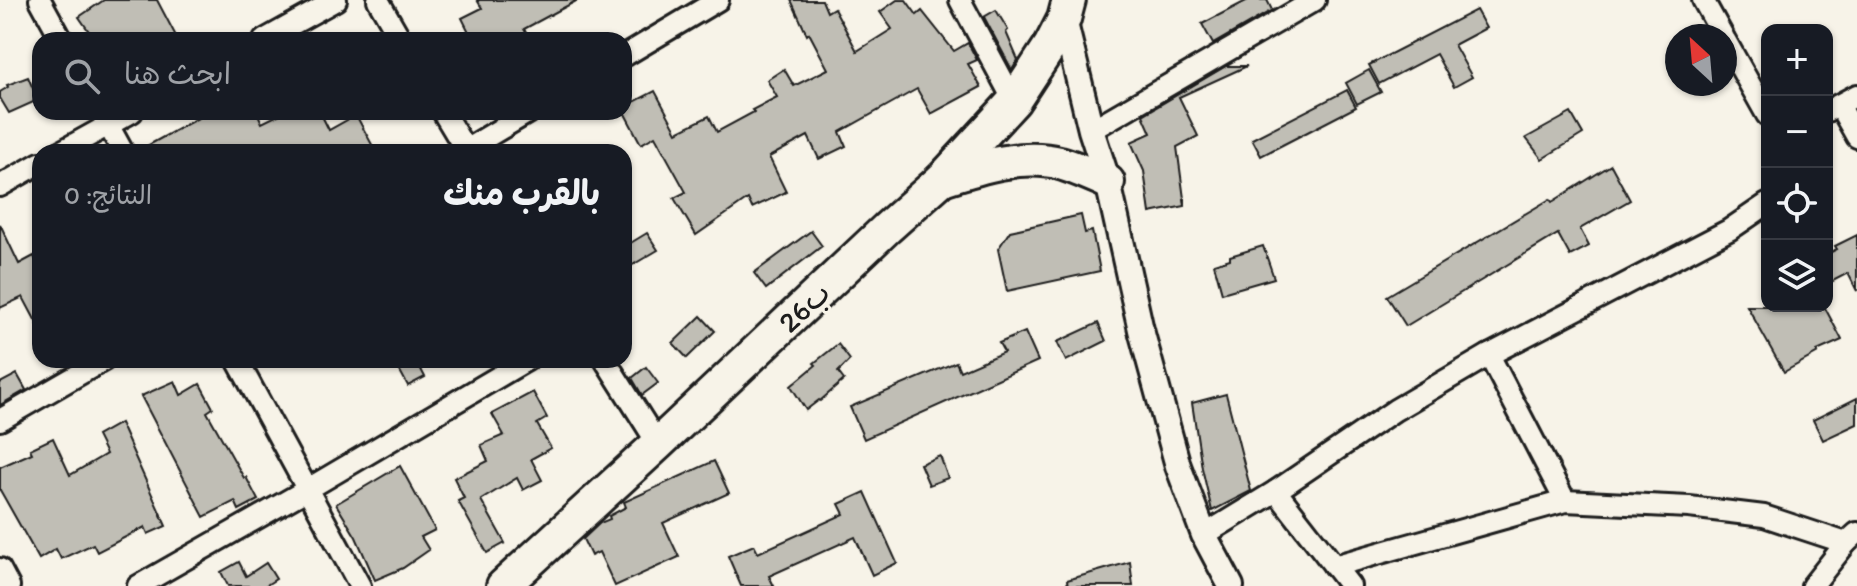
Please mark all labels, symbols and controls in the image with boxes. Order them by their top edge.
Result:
north arrow [1665,24,1737,96]
map controls [1761,24,1833,312]
button: + [1761,24,1833,96]
search box [32,32,632,120]
icon: search [60,54,104,98]
text: ابحث هنا [124,55,231,92]
button: − [1761,96,1833,168]
button: locate [1761,168,1833,240]
text: بالقرب منك [443,173,600,214]
text: النتائج: 0 [64,179,152,211]
button: layers [1761,240,1833,312]
street label: 26ب [770,274,838,340]

